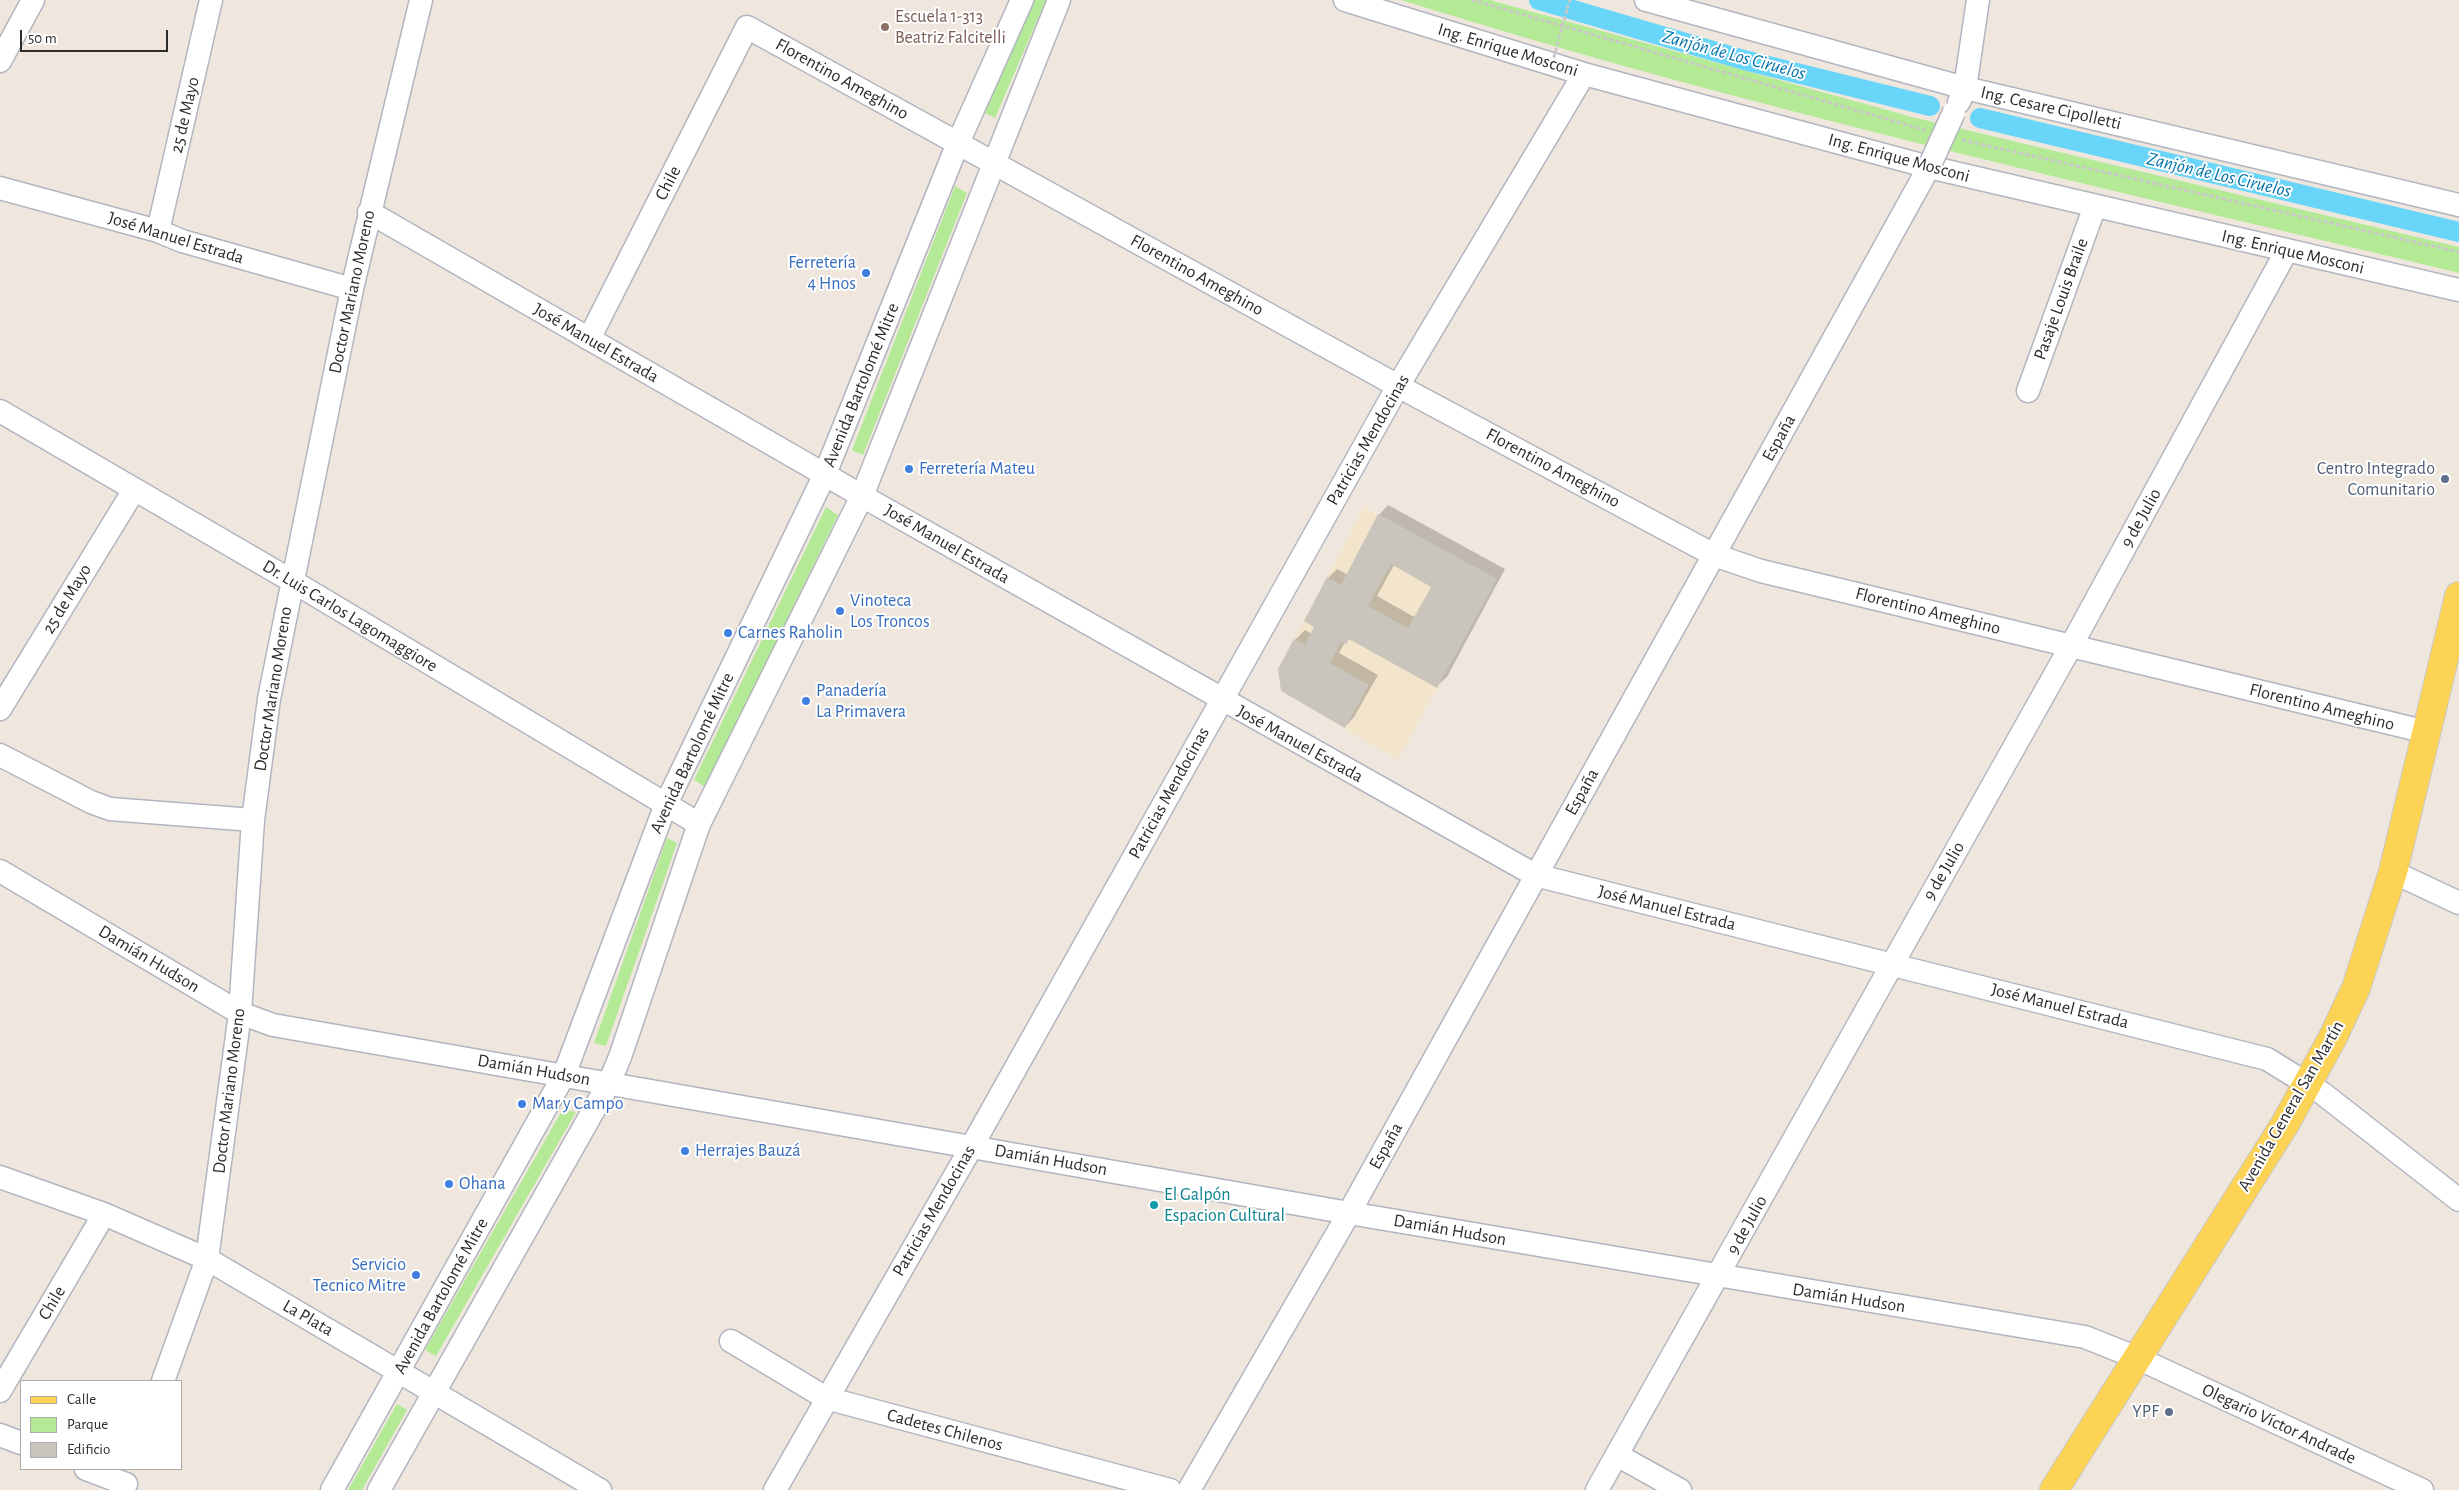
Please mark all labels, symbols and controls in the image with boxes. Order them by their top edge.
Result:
place label: Escuela 1-313 Beatriz Falcitelli [895,6,1006,48]
street label: Ing. Enrique Mosconi [1435,18,1581,82]
scale bar [22,20,170,52]
marker: Escuela 1-313 Beatriz Falcitelli [879,21,891,33]
water label: Zanjón de Los Ciruelos [1660,25,1808,85]
text: 50 m [28,31,57,46]
street label: Florentino Ameghino [772,33,912,125]
street label: 25 de Mayo [166,75,204,155]
street label: Ing. Cesare Cipolletti [1979,81,2123,135]
street label: Ing. Enrique Mosconi [1826,129,1972,187]
water label: Zanjón de Los Ciruelos [2145,147,2293,203]
street label: Chile [650,162,686,204]
street label: José Manuel Estrada [105,207,247,269]
street label: Doctor Mariano Moreno [324,208,380,376]
street label: Ing. Enrique Mosconi [2220,225,2366,279]
street label: Florentino Ameghino [1127,229,1267,321]
street label: Pasaje Louis Braile [2029,235,2093,363]
place label: Ferretería 4 Hnos [788,252,856,294]
marker: Ferretería 4 Hnos [860,267,872,279]
street label: José Manuel Estrada [530,298,662,388]
street label: Avenida Bartolomé Mitre [818,300,904,470]
street label: Patricias Mendocinas [1322,371,1414,509]
street label: España [1757,411,1801,465]
street label: Florentino Ameghino [1482,424,1624,512]
place label: Ferretería Mateu [919,458,1035,480]
place label: Centro Integrado Comunitario [2317,458,2435,500]
marker: Ferretería Mateu [903,463,915,475]
marker: Centro Integrado Comunitario [2439,473,2451,485]
street label: 9 de Julio [2116,485,2166,551]
street label: José Manuel Estrada [881,499,1013,589]
street label: Dr. Luis Carlos Lagomaggiore [259,555,441,677]
street label: 25 de Mayo [38,560,96,638]
street label: Florentino Ameghino [1853,583,2003,639]
place label: Vinoteca Los Troncos [850,590,930,632]
street label: Doctor Mariano Moreno [249,605,297,773]
marker: Vinoteca Los Troncos [834,605,846,617]
place label: Carnes Raholin [738,622,843,644]
marker: Carnes Raholin [722,627,734,639]
street label: Avenida Bartolomé Mitre [645,669,739,837]
street label: Florentino Ameghino [2247,679,2397,735]
place label: Panadería La Primavera [816,680,906,722]
marker: Panadería La Primavera [800,695,812,707]
street label: José Manuel Estrada [1233,700,1367,788]
street label: Patricias Mendocinas [1124,723,1214,863]
street label: España [1560,765,1604,819]
street label: 9 de Julio [1919,838,1969,904]
street label: José Manuel Estrada [1596,880,1738,936]
street label: Damián Hudson [95,920,203,998]
street label: José Manuel Estrada [1989,978,2131,1034]
street label: Doctor Mariano Moreno [208,1007,250,1175]
street label: Avenida General San Martín [2233,1017,2349,1195]
street label: Damián Hudson [476,1049,592,1091]
place label: Mar y Campo [532,1093,623,1115]
marker: Mar y Campo [516,1098,528,1110]
street label: España [1364,1119,1408,1173]
street label: Damián Hudson [993,1139,1109,1181]
place label: Herrajes Bauzá [695,1140,801,1162]
street label: Patricias Mendocinas [888,1142,980,1280]
marker: Herrajes Bauzá [679,1145,691,1157]
place label: Ohana [459,1173,506,1195]
marker: Ohana [443,1178,455,1190]
place label: El Galpón Espacion Cultural [1164,1184,1285,1226]
street label: 9 de Julio [1722,1192,1772,1258]
marker: El Galpón Espacion Cultural [1148,1199,1160,1211]
street label: Damián Hudson [1392,1209,1508,1251]
street label: Avenida Bartolomé Mitre [389,1214,493,1378]
place label: Servicio Tecnico Mitre [313,1254,406,1296]
marker: Servicio Tecnico Mitre [410,1269,422,1281]
street label: Damián Hudson [1791,1278,1907,1318]
street label: Chile [34,1282,70,1324]
street label: La Plata [279,1295,337,1341]
street label: Olegario Víctor Andrade [2199,1379,2359,1469]
legend [20,1380,182,1470]
text: Calle [67,1392,96,1407]
place label: YPF [2132,1401,2159,1423]
street label: Cadetes Chilenos [885,1404,1005,1456]
marker: YPF [2163,1406,2175,1418]
text: Parque [67,1417,108,1432]
text: Edificio [67,1442,110,1457]

